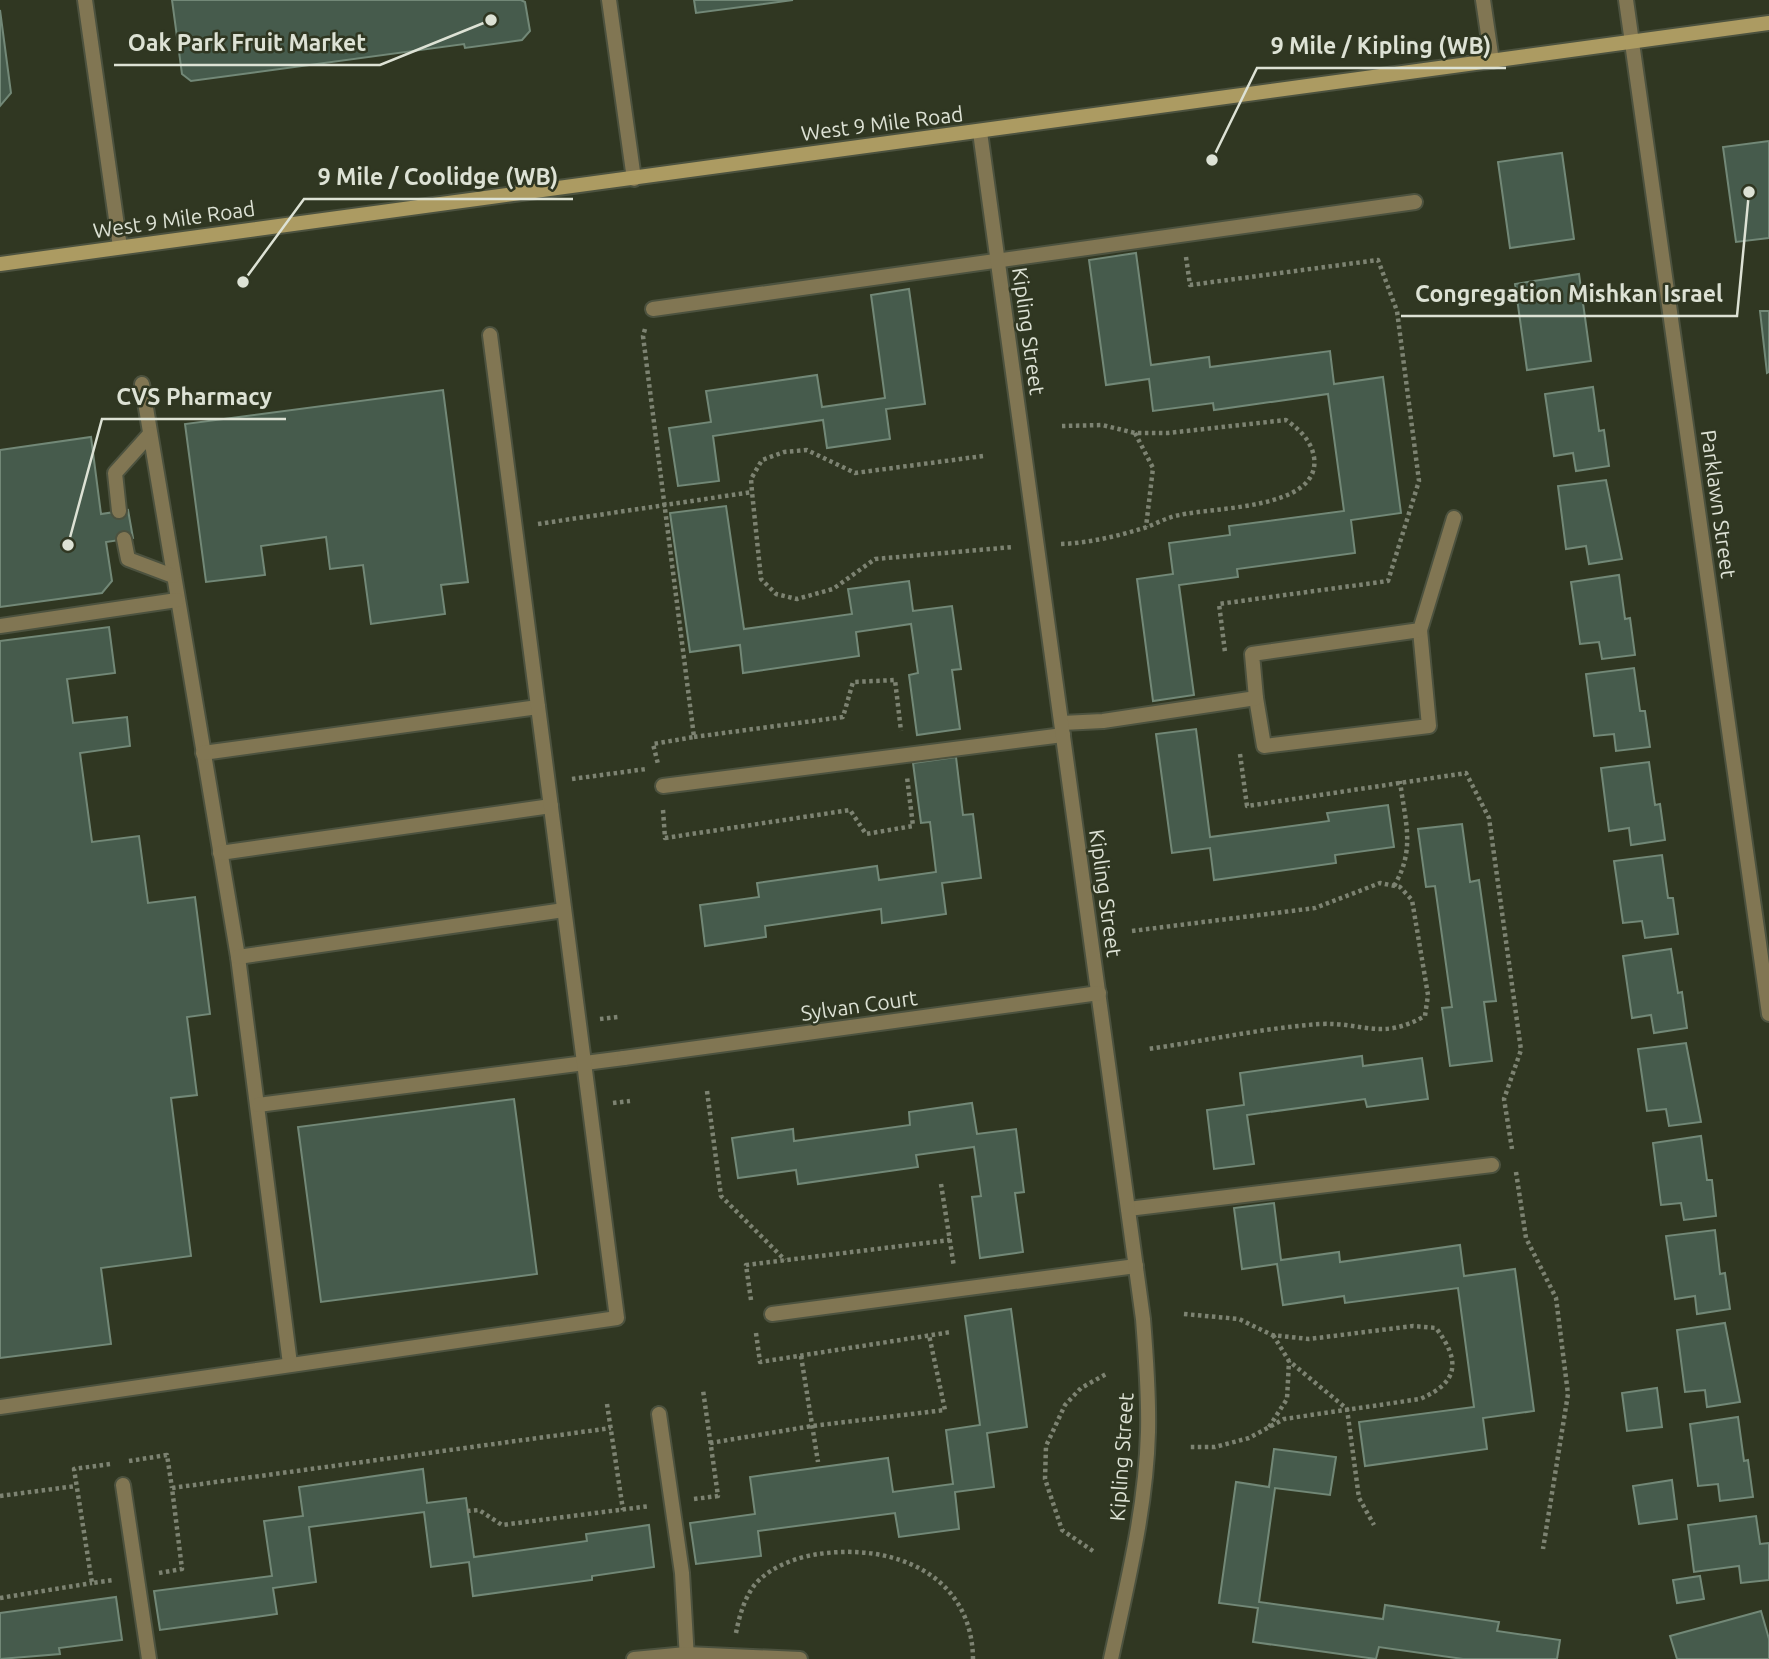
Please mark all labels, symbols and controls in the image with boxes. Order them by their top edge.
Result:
callout: Oak Park Fruit Market [114,21,380,65]
callout: 9 Mile / Kipling (WB) [1257,24,1506,68]
text: Oak Park Fruit Market [128,30,366,55]
text: 9 Mile / Kipling (WB) [1271,33,1491,59]
street label: West 9 Mile Road [800,101,964,145]
callout: 9 Mile / Coolidge (WB) [304,155,573,199]
text: 9 Mile / Coolidge (WB) [318,164,558,190]
street label: West 9 Mile Road [92,196,256,242]
street label: Kipling Street [1008,266,1050,396]
callout: Congregation Mishkan Israel [1401,272,1737,316]
text: Congregation Mishkan Israel [1415,281,1723,306]
callout: CVS Pharmacy [102,375,286,419]
text: CVS Pharmacy [116,384,272,409]
street label: Parklawn Street [1697,428,1741,580]
street label: Kipling Street [1085,828,1127,958]
street label: Sylvan Court [799,985,919,1025]
street label: Kipling Street [1105,1392,1137,1522]

